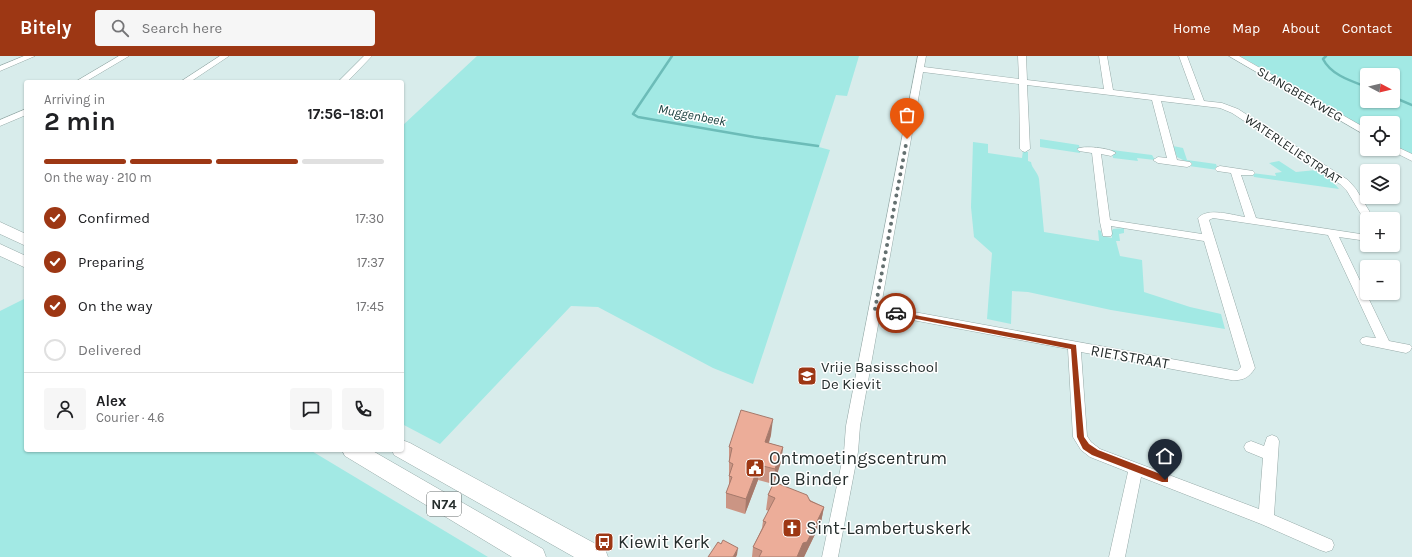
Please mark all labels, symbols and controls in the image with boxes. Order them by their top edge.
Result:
search box [95,10,375,46]
text: Bitely [20,17,71,39]
icon: search [109,17,131,39]
text: Search here [141,19,222,37]
text: Home [1173,20,1210,37]
text: Map [1232,20,1260,37]
text: About [1282,20,1320,37]
text: Contact [1342,20,1392,37]
street label: SLANGBEEKWEG [1254,63,1346,125]
north arrow [1360,68,1400,108]
map controls [1360,68,1400,300]
text: Arriving in [44,92,105,107]
pin [890,98,924,139]
water label: Muggenbeek [657,101,728,129]
icon: bag [896,104,918,126]
text: 17:56–18:01 [308,105,384,123]
text: 2 min [44,106,116,137]
street label: WATERLELIESTRAAT [1242,111,1345,187]
button: locate [1360,116,1400,156]
button: layers [1360,164,1400,204]
text: On the way · 210 m [44,170,152,185]
icon: check [44,207,66,229]
text: Confirmed [78,209,150,227]
text: 17:30 [355,211,384,226]
button: + [1360,212,1400,252]
icon: check [44,251,66,273]
text: Preparing [78,253,144,271]
text: 17:37 [357,255,384,270]
button: − [1360,260,1400,300]
courier [876,293,916,333]
icon: check [44,295,66,317]
text: On the way [78,297,152,315]
text: 17:45 [356,299,384,314]
icon: car [885,302,907,324]
text: Delivered [78,341,142,359]
street label: RIETSTRAAT [1089,341,1171,373]
place label: Vrije Basisschool De Kievit [821,358,938,393]
school or university icon: Vrije Basisschool De Kievit [796,365,818,387]
button: person [44,388,86,430]
button: chat [290,388,332,430]
button: phone [342,388,384,430]
text: Alex [96,392,126,410]
text: Courier · 4.6 [96,410,164,425]
pin [1148,439,1182,480]
icon: home [1154,445,1176,467]
place label: Ontmoetingscentrum De Binder [769,447,947,490]
public building icon: Ontmoetingscentrum De Binder [744,457,766,479]
road number: N74 [427,492,461,516]
church icon: Sint-Lambertuskerk [781,517,803,539]
place label: Sint-Lambertuskerk [806,517,971,539]
bus stop icon: Kiewit Kerk [593,531,615,553]
place label: Kiewit Kerk [618,531,710,553]

